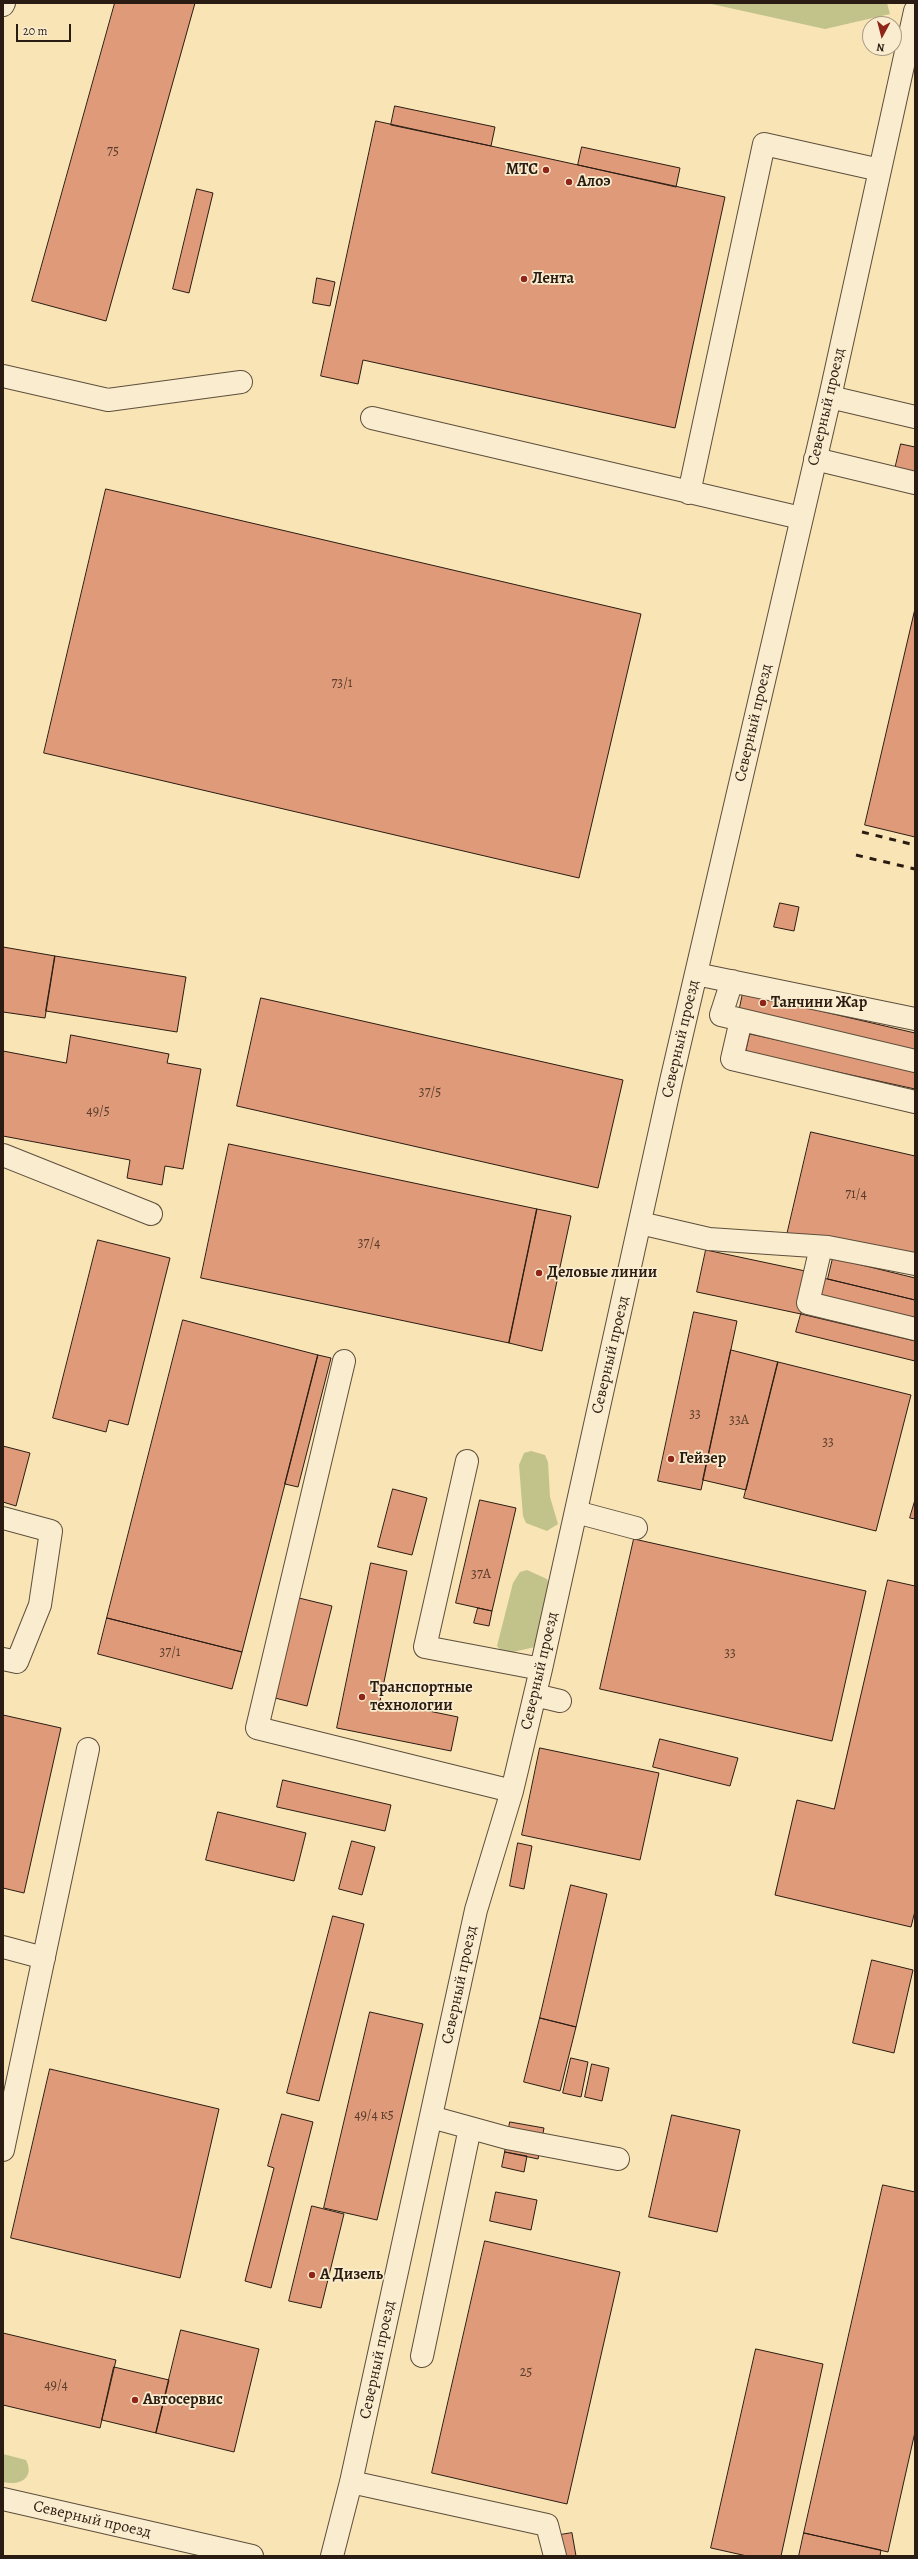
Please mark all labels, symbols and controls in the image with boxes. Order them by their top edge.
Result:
scale bar [18,16,73,42]
north arrow [862,16,902,56]
text: 20 m [23,23,47,39]
text: N [876,39,885,55]
house number: 75 [107,144,119,160]
place label: МТС [506,160,538,180]
marker: МТС [541,165,551,175]
place label: Алоэ [577,172,611,192]
marker: Алоэ [564,177,574,187]
place label: Лента [532,269,574,289]
marker: Лента [519,274,529,284]
street label: Северный проезд [804,346,850,468]
street label: Северный проезд [731,662,777,784]
house number: 73/1 [331,676,353,692]
street label: Северный проезд [658,978,704,1100]
place label: Танчини Жар [771,993,867,1013]
marker: Танчини Жар [758,998,768,1008]
house number: 37/5 [419,1085,441,1101]
house number: 49/5 [86,1104,110,1120]
house number: 71/4 [845,1187,867,1203]
house number: 37/4 [358,1236,380,1252]
place label: Деловые линии [547,1263,657,1283]
marker: Деловые линии [534,1268,544,1278]
street label: Северный проезд [588,1294,634,1416]
house number: 33 [689,1407,701,1423]
house number: 33А [729,1413,749,1429]
house number: 33 [822,1435,834,1451]
place label: Гейзер [679,1449,726,1469]
marker: Гейзер [666,1454,676,1464]
house number: 37А [471,1567,491,1583]
street label: Северный проезд [517,1610,563,1732]
house number: 37/1 [159,1645,181,1661]
house number: 33 [724,1646,736,1662]
place label: Транспортные технологии [370,1678,473,1716]
marker: Транспортные технологии [357,1692,367,1702]
street label: Северный проезд [438,1924,482,2046]
house number: 49/4 к5 [354,2108,394,2124]
place label: А Дизель [320,2265,383,2285]
marker: А Дизель [307,2270,317,2280]
street label: Северный проезд [356,2299,400,2421]
house number: 25 [520,2365,532,2381]
house number: 49/4 [44,2378,68,2394]
place label: Автосервис [143,2390,223,2410]
marker: Автосервис [130,2395,140,2405]
street label: Северный проезд [31,2497,153,2543]

